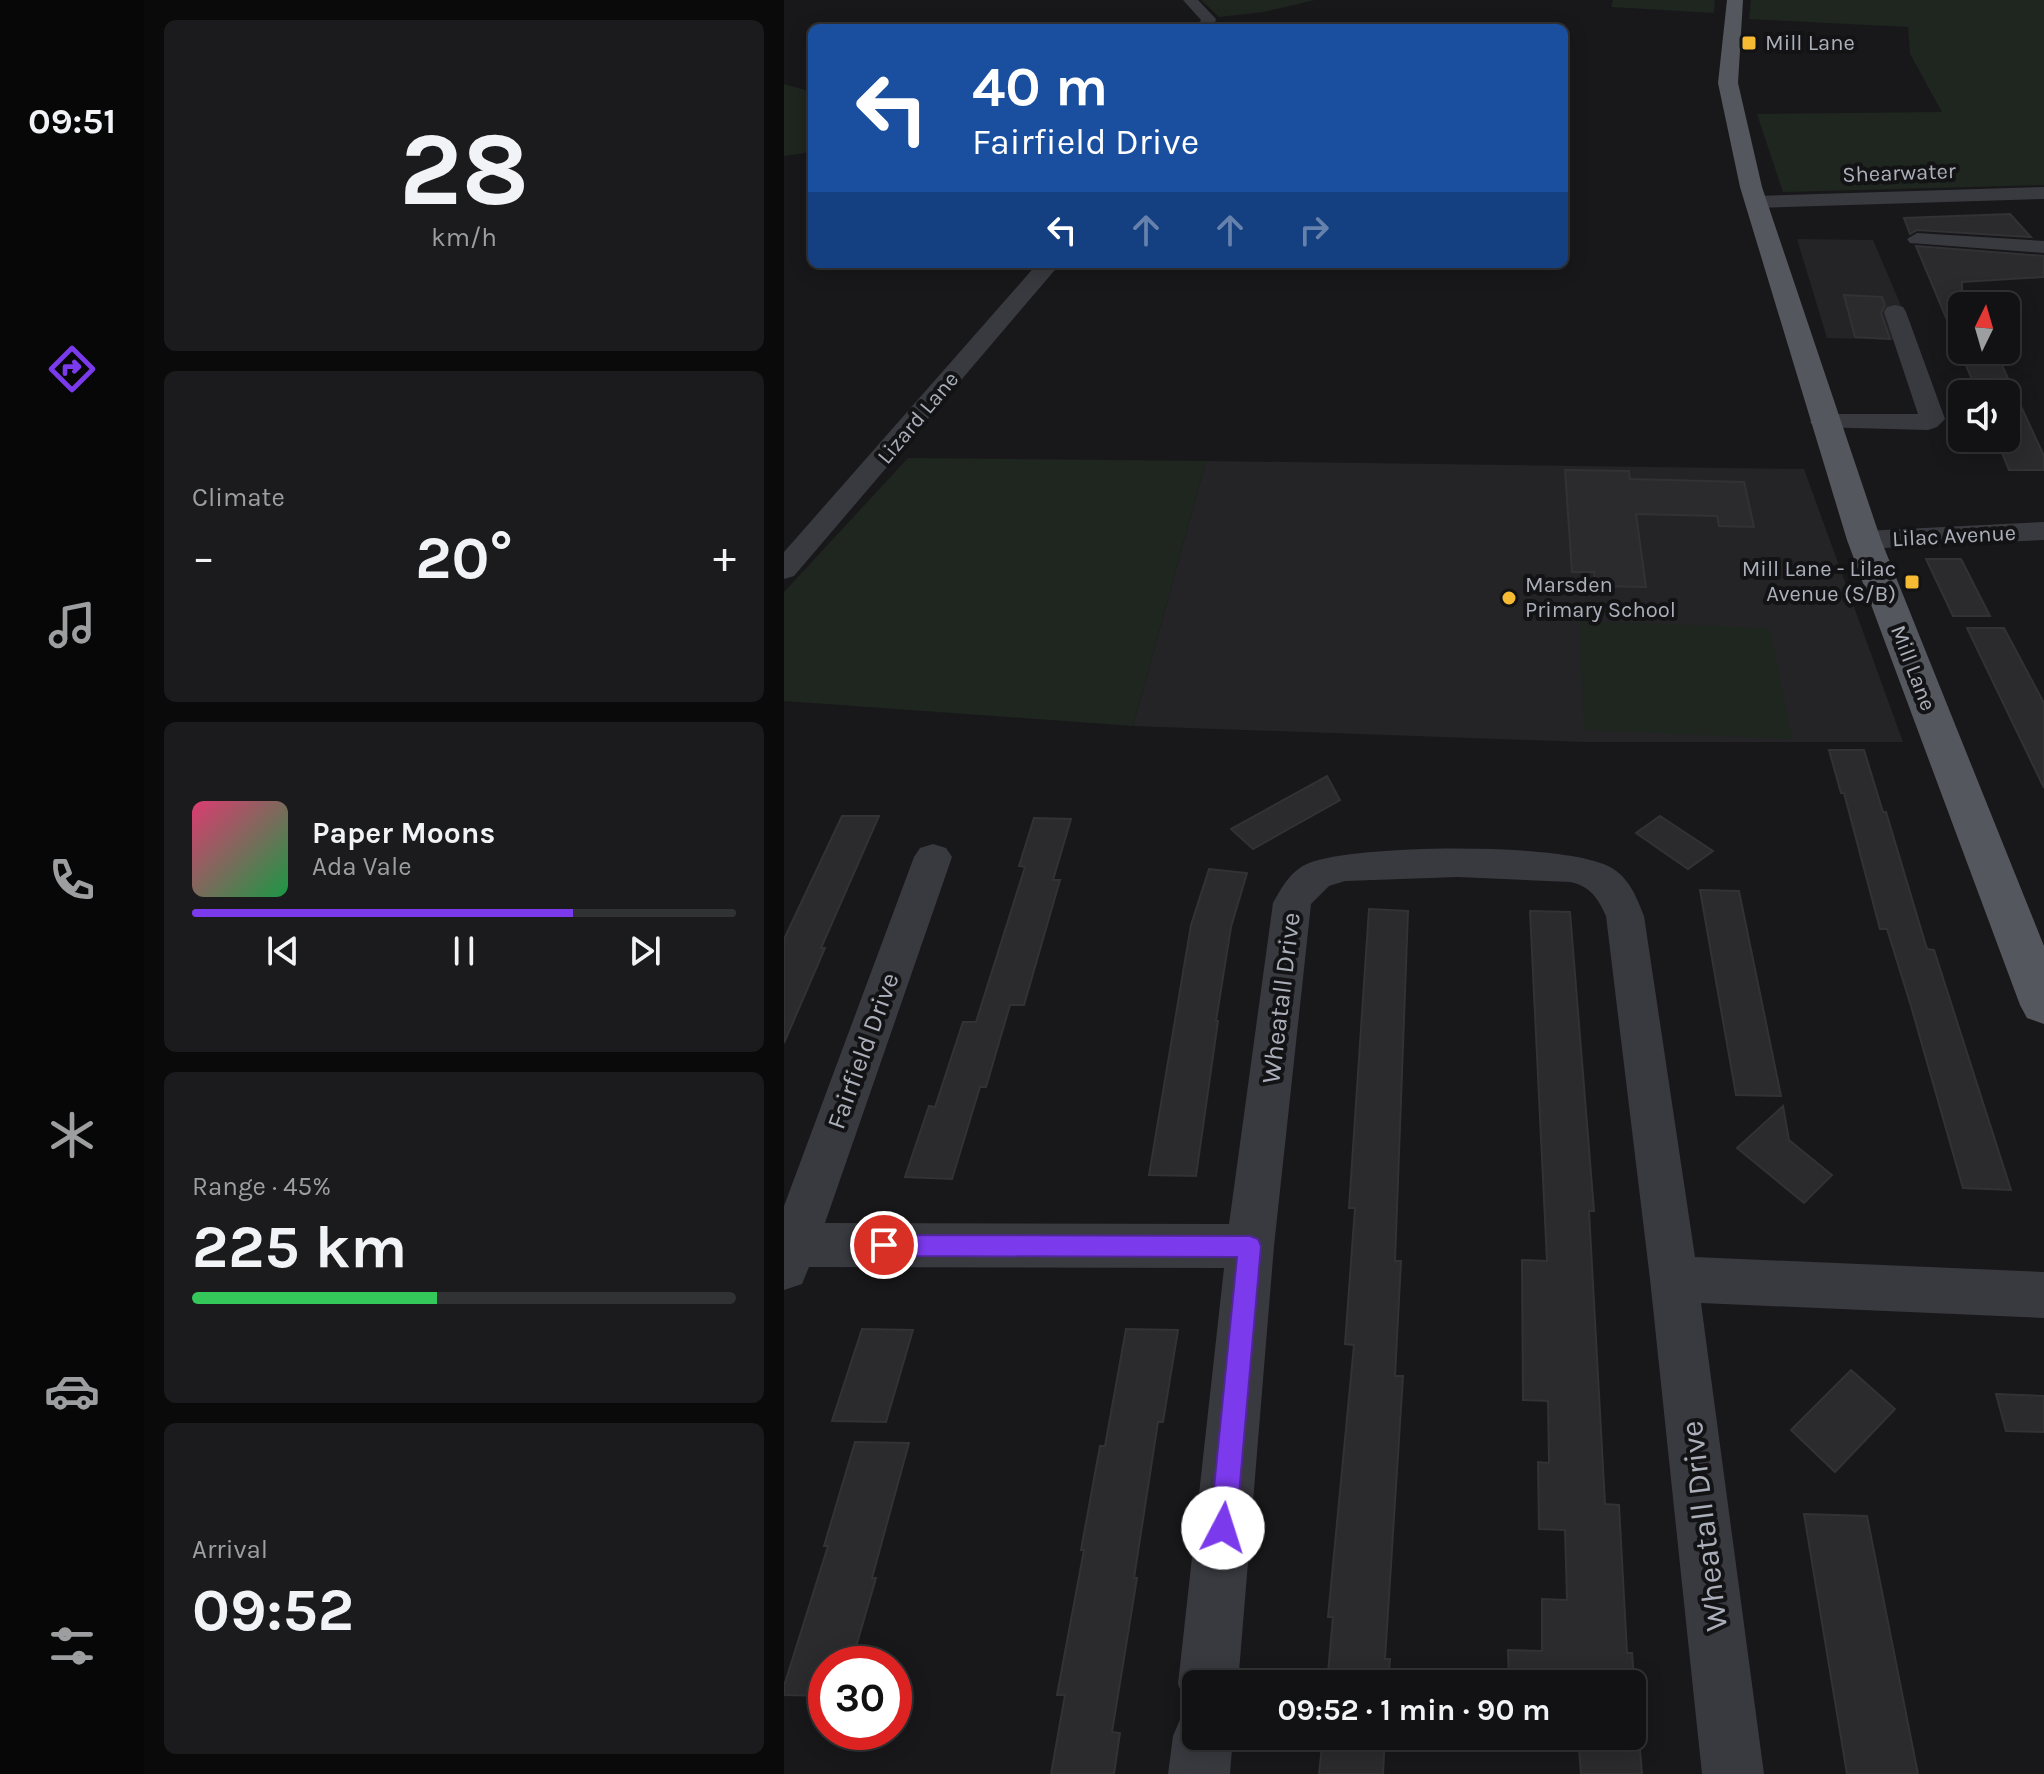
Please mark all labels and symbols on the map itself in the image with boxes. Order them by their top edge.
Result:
place label: Mill Lane [1765,30,1855,56]
marker: Mill Lane [1740,34,1758,52]
street label: Shearwater [1842,158,1956,188]
north arrow [1948,292,2020,364]
street label: Lizard Lane [872,367,964,469]
street label: Lilac Avenue [1891,520,2017,552]
place label: Mill Lane - Lilac Avenue (S/B) [1742,556,1896,607]
place label: Marsden Primary School [1525,572,1676,623]
marker: Mill Lane - Lilac Avenue (S/B) [1903,573,1921,591]
marker: Marsden Primary School [1500,589,1518,607]
street label: Mill Lane [1885,621,1941,715]
street label: Wheatall Drive [1255,911,1307,1085]
street label: Fairfield Drive [820,969,906,1133]
pin [850,1211,918,1279]
street label: Wheatall Drive [1673,1419,1735,1633]
position arrow [1181,1486,1265,1570]
speed limit sign: 30 [808,1646,912,1750]

